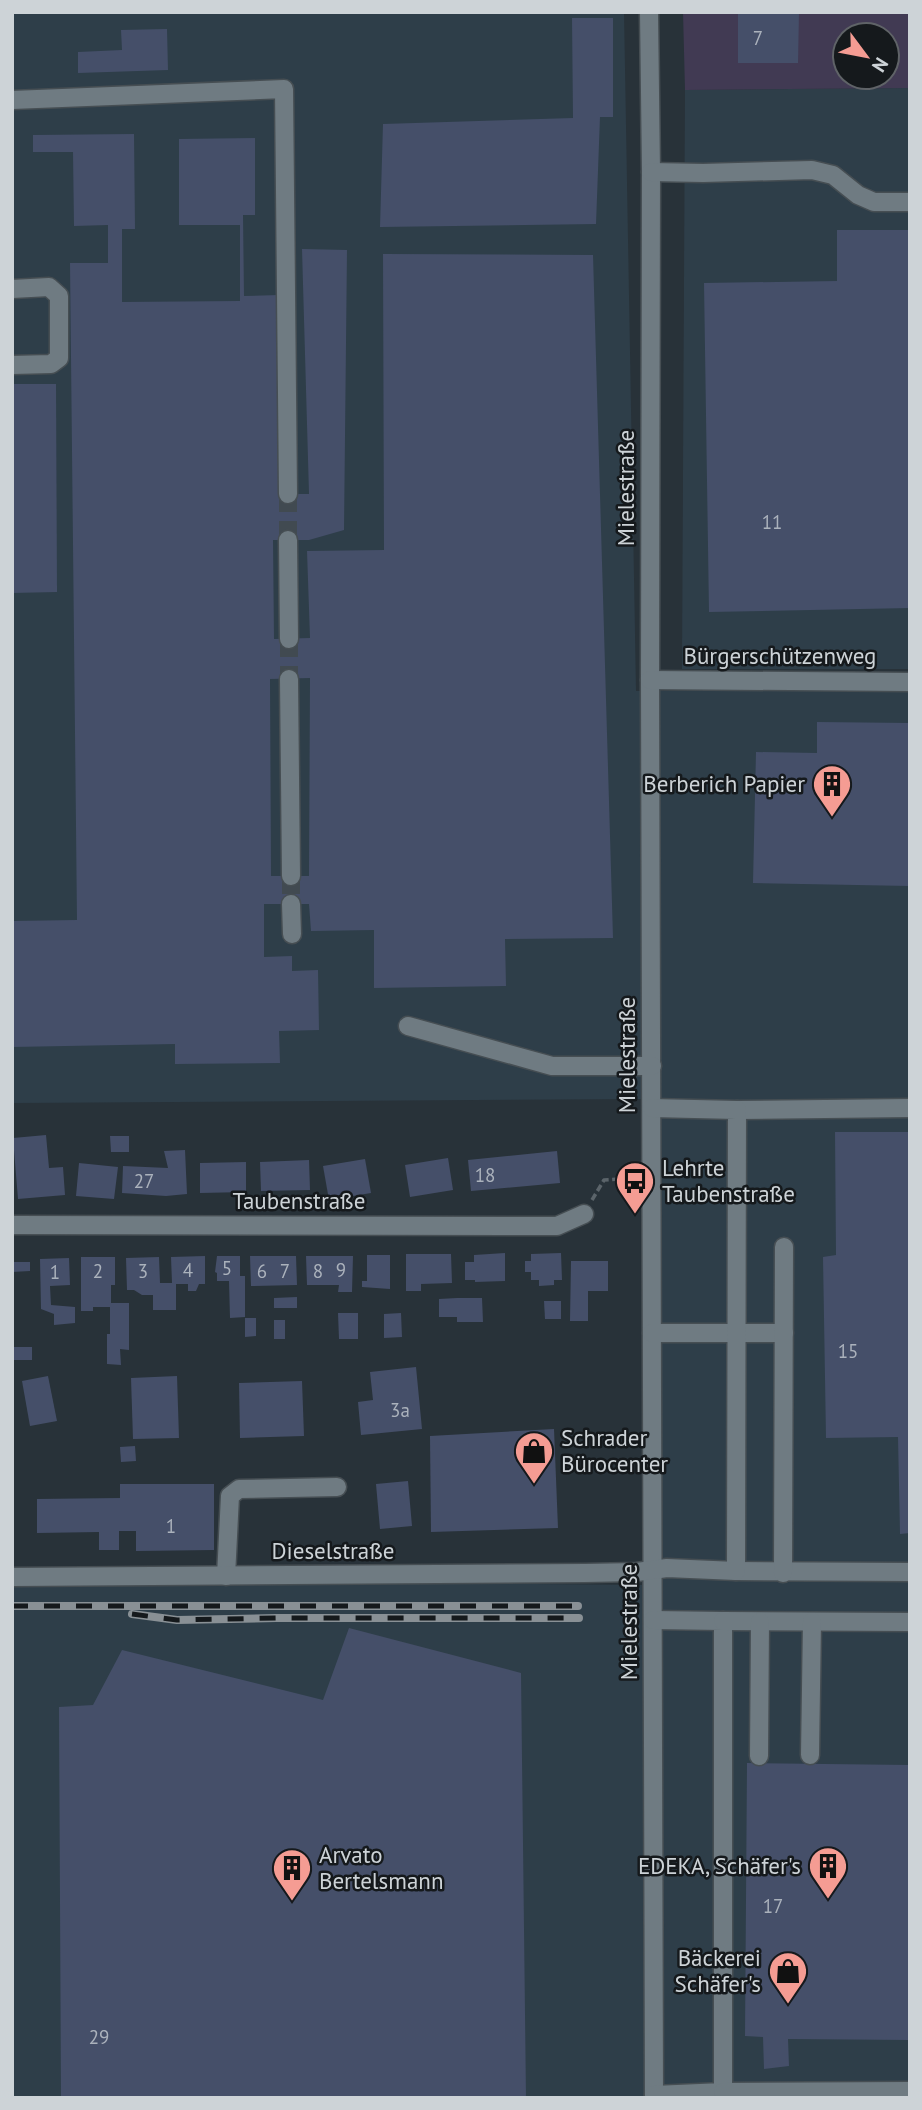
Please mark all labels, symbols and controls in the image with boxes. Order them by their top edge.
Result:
north arrow [831,21,901,91]
house number: 7 [753,26,763,50]
text: N [867,53,894,77]
street label: Mielestraße [611,430,640,546]
house number: 11 [762,510,782,534]
street label: Bürgerschützenweg [684,641,876,670]
building icon: Berberich Papier [811,763,853,818]
place label: Berberich Papier [643,769,805,798]
street label: Mielestraße [612,997,641,1113]
place label: Lehrte Taubenstraße [662,1153,795,1208]
bus stop icon: Lehrte Taubenstraße [614,1160,656,1215]
house number: 18 [475,1163,495,1187]
house number: 27 [134,1169,154,1193]
street label: Taubenstraße [233,1186,365,1215]
house number: 5 [222,1256,232,1280]
house number: 4 [183,1258,193,1282]
house number: 9 [336,1258,346,1282]
house number: 2 [93,1259,103,1283]
house number: 3 [138,1259,148,1283]
house number: 6 [257,1259,267,1283]
house number: 7 [280,1259,290,1283]
house number: 8 [313,1259,323,1283]
house number: 1 [50,1260,60,1284]
house number: 15 [838,1339,858,1363]
house number: 3a [390,1398,410,1422]
place label: Schrader Bürocenter [561,1423,668,1478]
shop icon: Schrader Bürocenter [513,1430,555,1485]
house number: 1 [166,1514,176,1538]
street label: Dieselstraße [272,1536,394,1565]
street label: Mielestraße [614,1564,643,1680]
place label: Arvato Bertelsmann [319,1840,444,1895]
building icon: EDEKA, Schäfer's [807,1845,849,1900]
building icon: Arvato Bertelsmann [271,1847,313,1902]
place label: EDEKA, Schäfer's [638,1851,801,1880]
house number: 17 [763,1894,783,1918]
place label: Bäckerei Schäfer's [675,1943,761,1998]
shop icon: Bäckerei Schäfer's [767,1950,809,2005]
house number: 29 [89,2025,109,2049]

